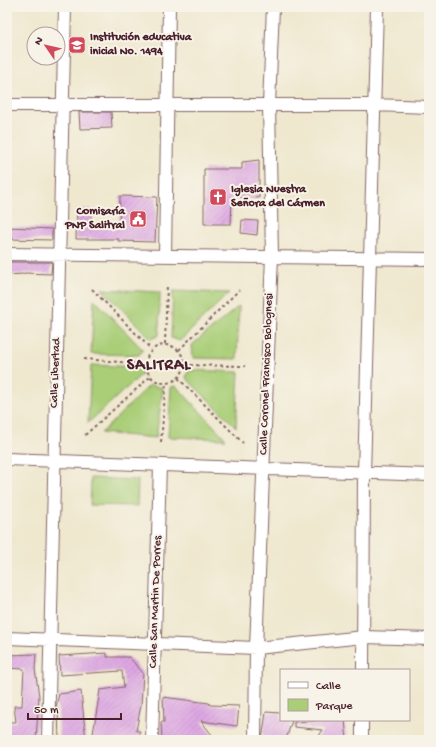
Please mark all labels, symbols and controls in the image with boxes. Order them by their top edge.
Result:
north arrow [26,26,66,66]
place label: Institución educativa inicial No. 1494 [90,31,193,59]
text: N [32,35,46,48]
school or university icon: Institución educativa inicial No. 1494 [67,35,87,55]
place label: Iglesia Nuestra Señora del Cármen [231,183,325,211]
church icon: Iglesia Nuestra Señora del Cármen [208,187,228,207]
place label: Comisaría PNP Salitral [64,205,126,233]
public building icon: Comisaría PNP Salitral [128,209,148,229]
street label: Calle Coronel Francisco Bolognesi [257,292,277,455]
street label: Calle Libertad [48,337,64,408]
district label: SALITRAL [127,357,191,376]
street label: Calle San Martin De Porres [147,535,165,668]
legend [280,669,410,721]
text: Calle [316,680,341,694]
scale bar [28,695,121,721]
text: Parque [315,700,353,714]
text: 50 m [34,704,59,718]

